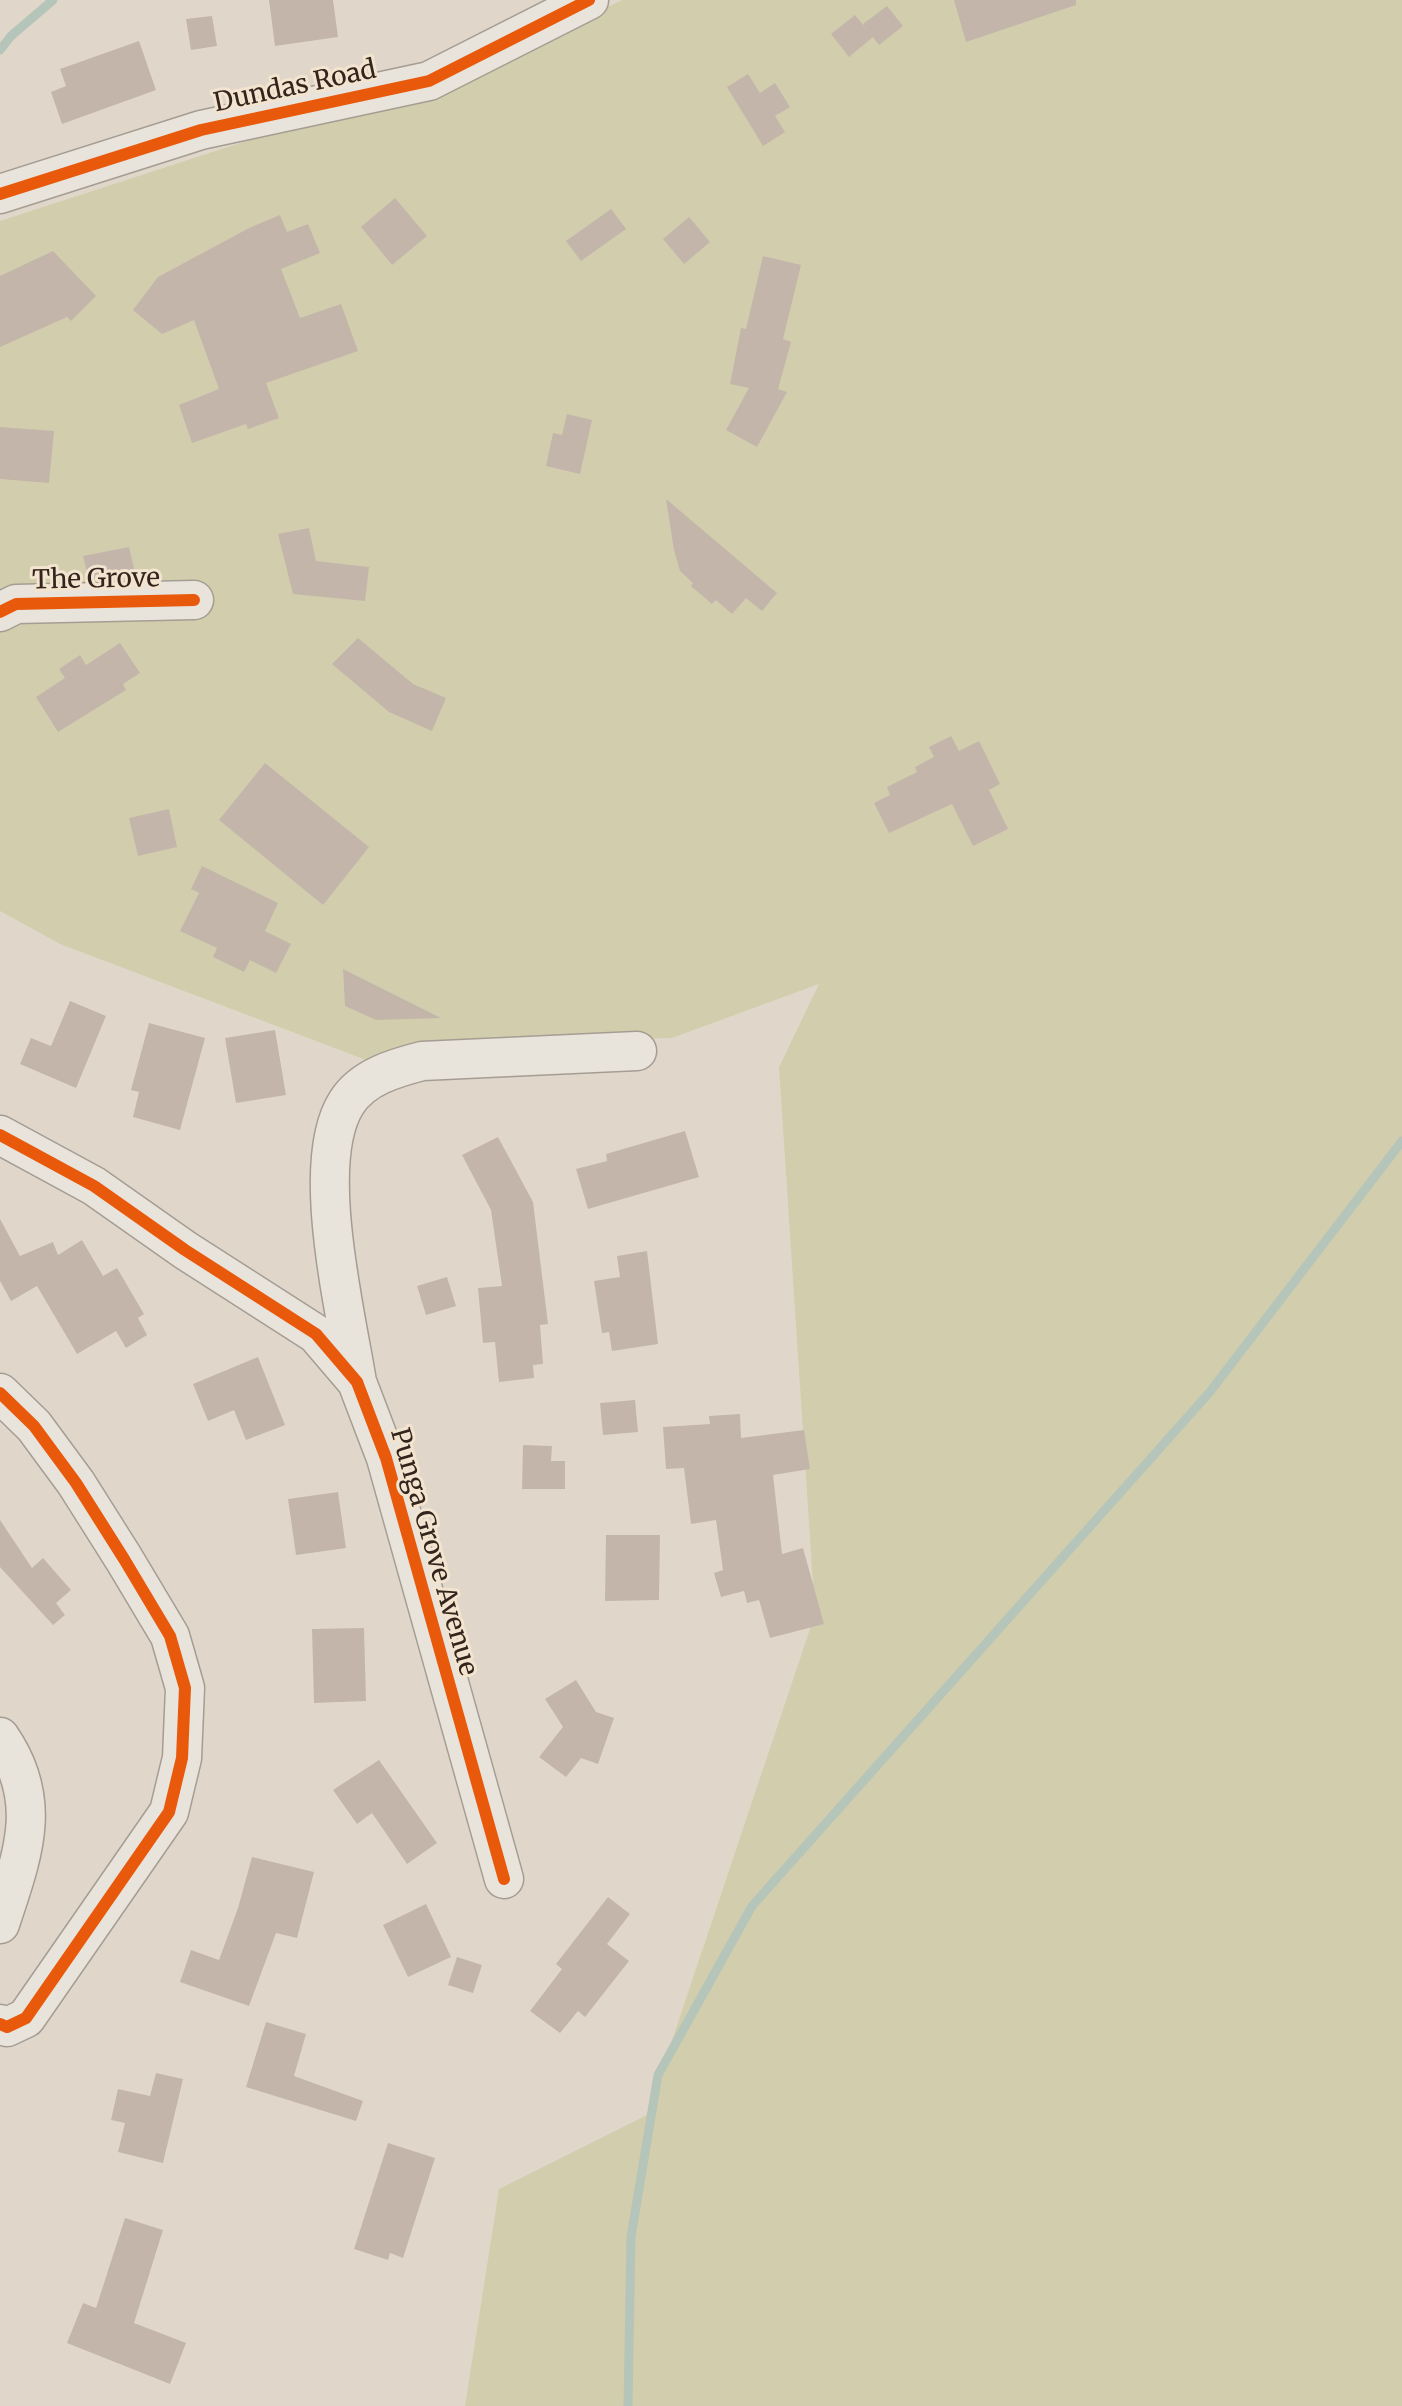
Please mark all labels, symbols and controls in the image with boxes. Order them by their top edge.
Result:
street label: Dundas Road [211,55,379,119]
street label: The Grove [32,563,160,597]
street label: Punga Grove Avenue [383,1425,483,1679]

